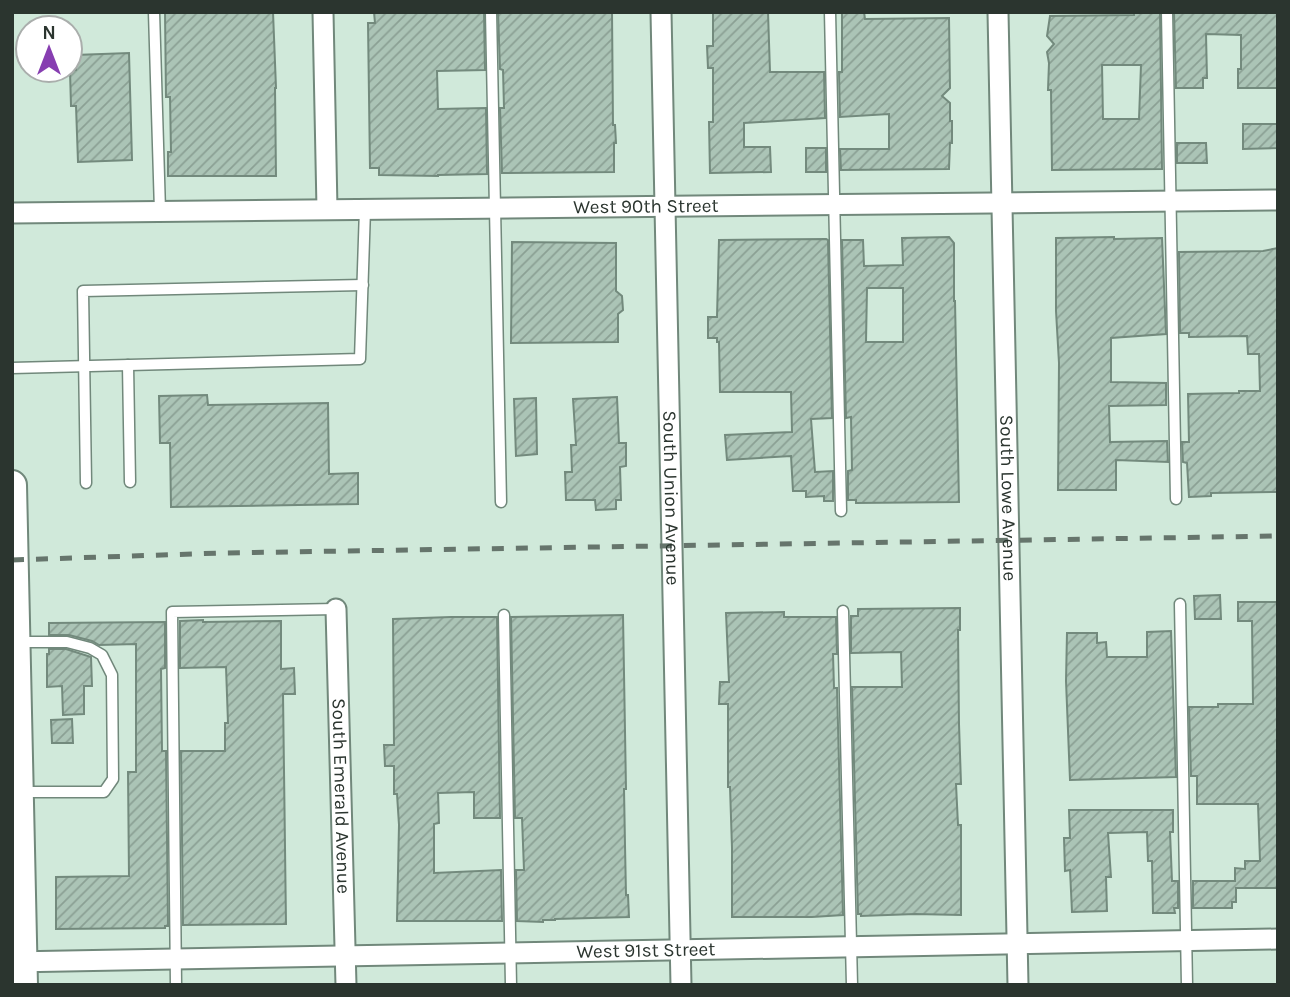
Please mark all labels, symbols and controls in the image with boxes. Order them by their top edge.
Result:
north arrow [14,14,84,84]
text: N [42,22,56,44]
street label: West 90th Street [573,195,719,218]
street label: South Union Avenue [658,410,684,586]
street label: South Lowe Avenue [995,414,1021,581]
street label: South Emerald Avenue [327,698,355,894]
street label: West 91st Street [576,938,716,963]

